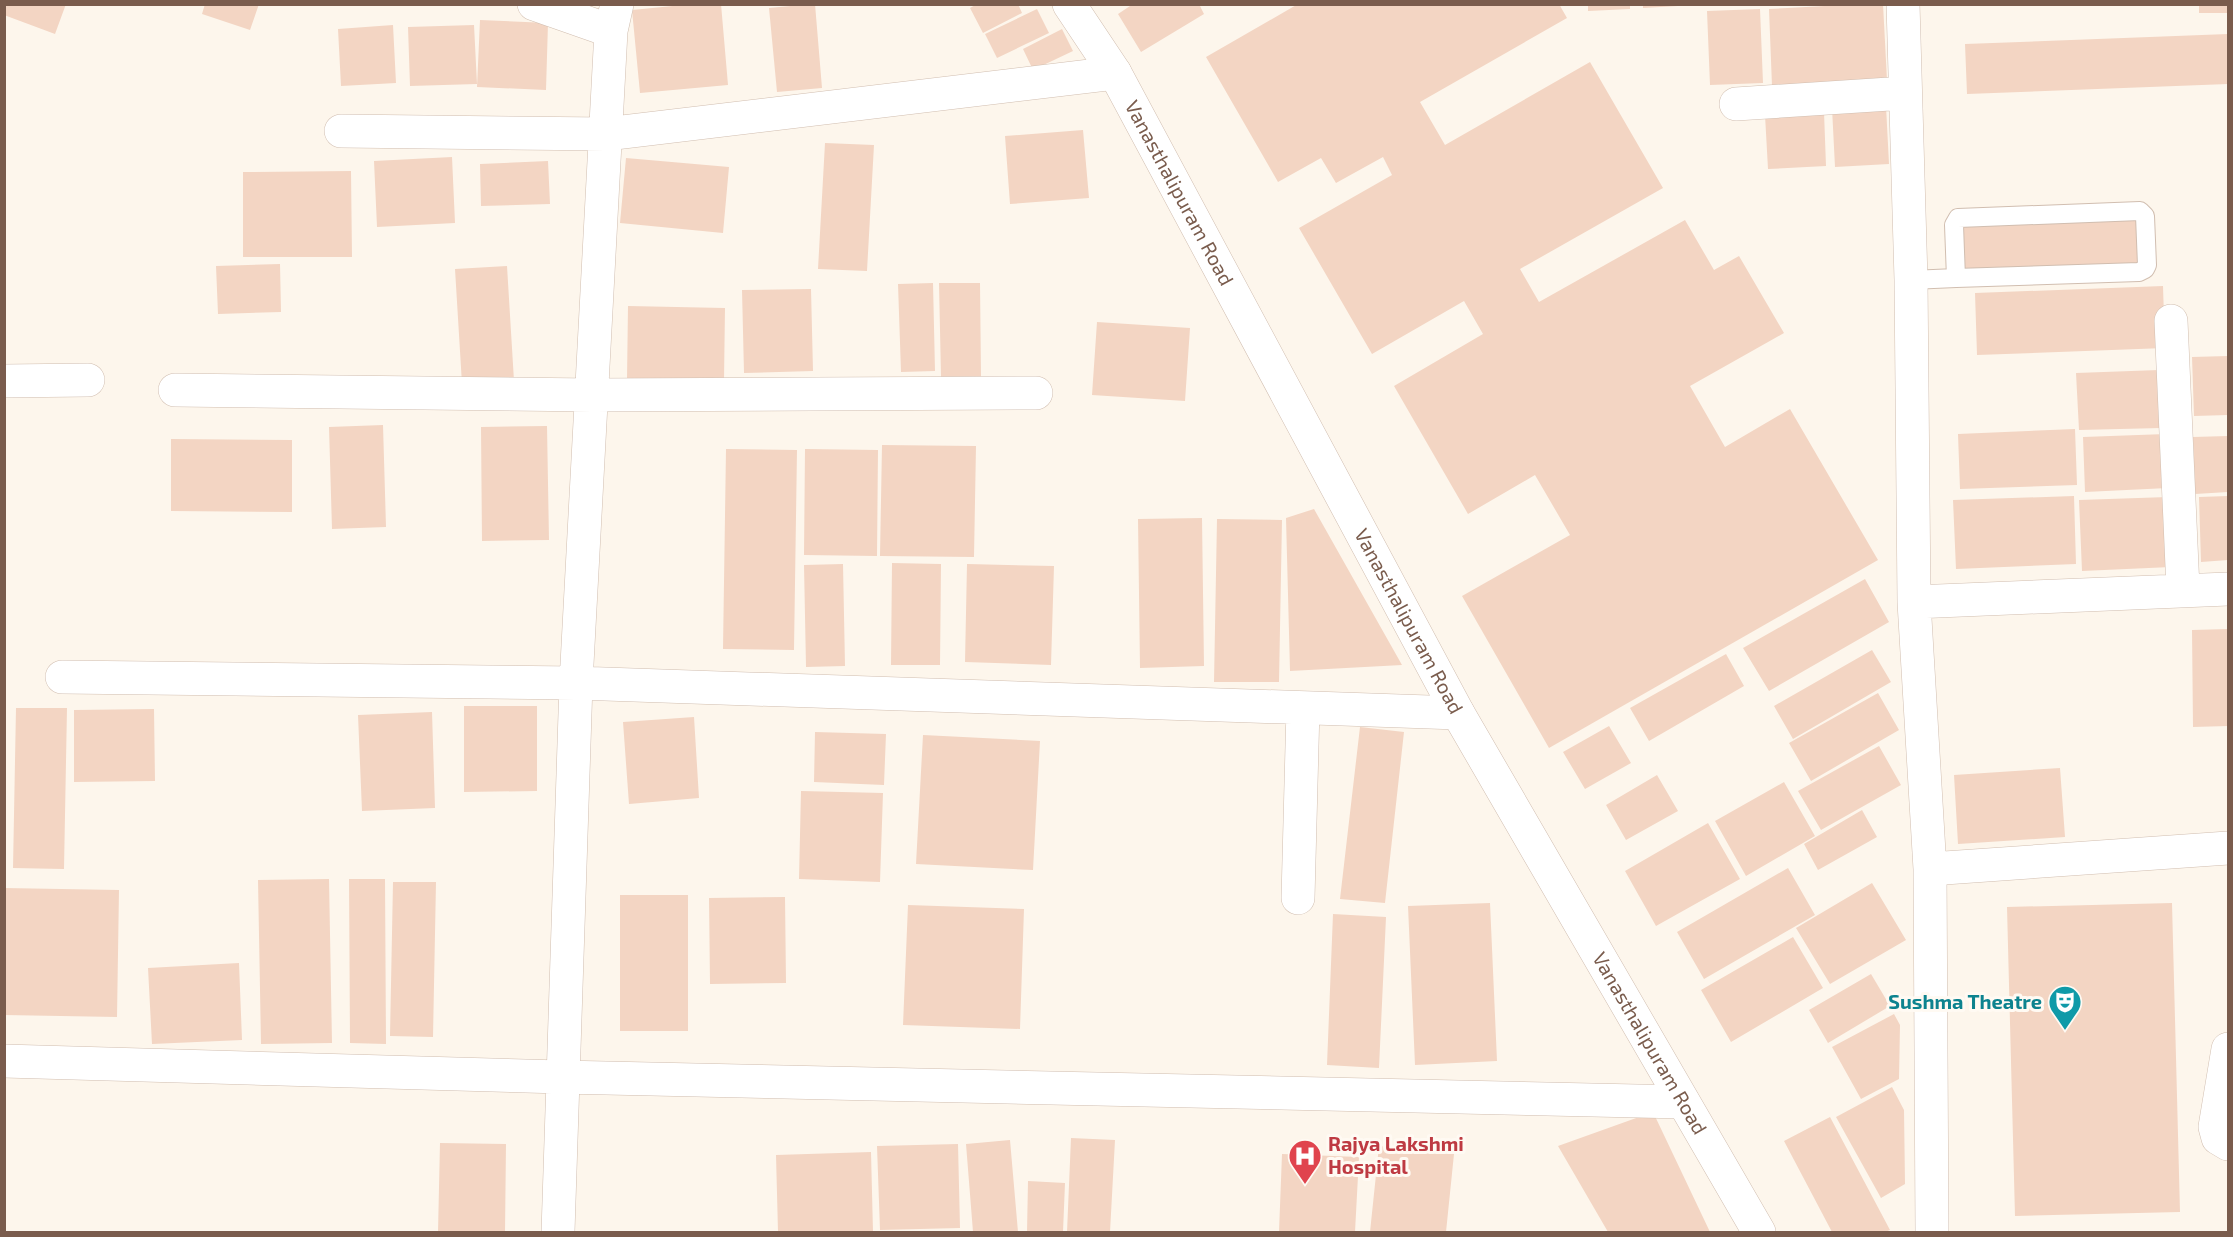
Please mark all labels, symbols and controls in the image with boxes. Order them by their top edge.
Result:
street label: Vanasthalipuram Road [1121,96,1240,289]
street label: Vanasthalipuram Road [1350,524,1469,718]
street label: Vanasthalipuram Road [1588,947,1713,1138]
theatre icon: Sushma Theatre [2047,984,2083,1031]
place label: Sushma Theatre [1888,989,2042,1013]
place label: Rajya Lakshmi Hospital [1328,1131,1464,1178]
hospital icon: Rajya Lakshmi Hospital [1287,1138,1323,1185]

